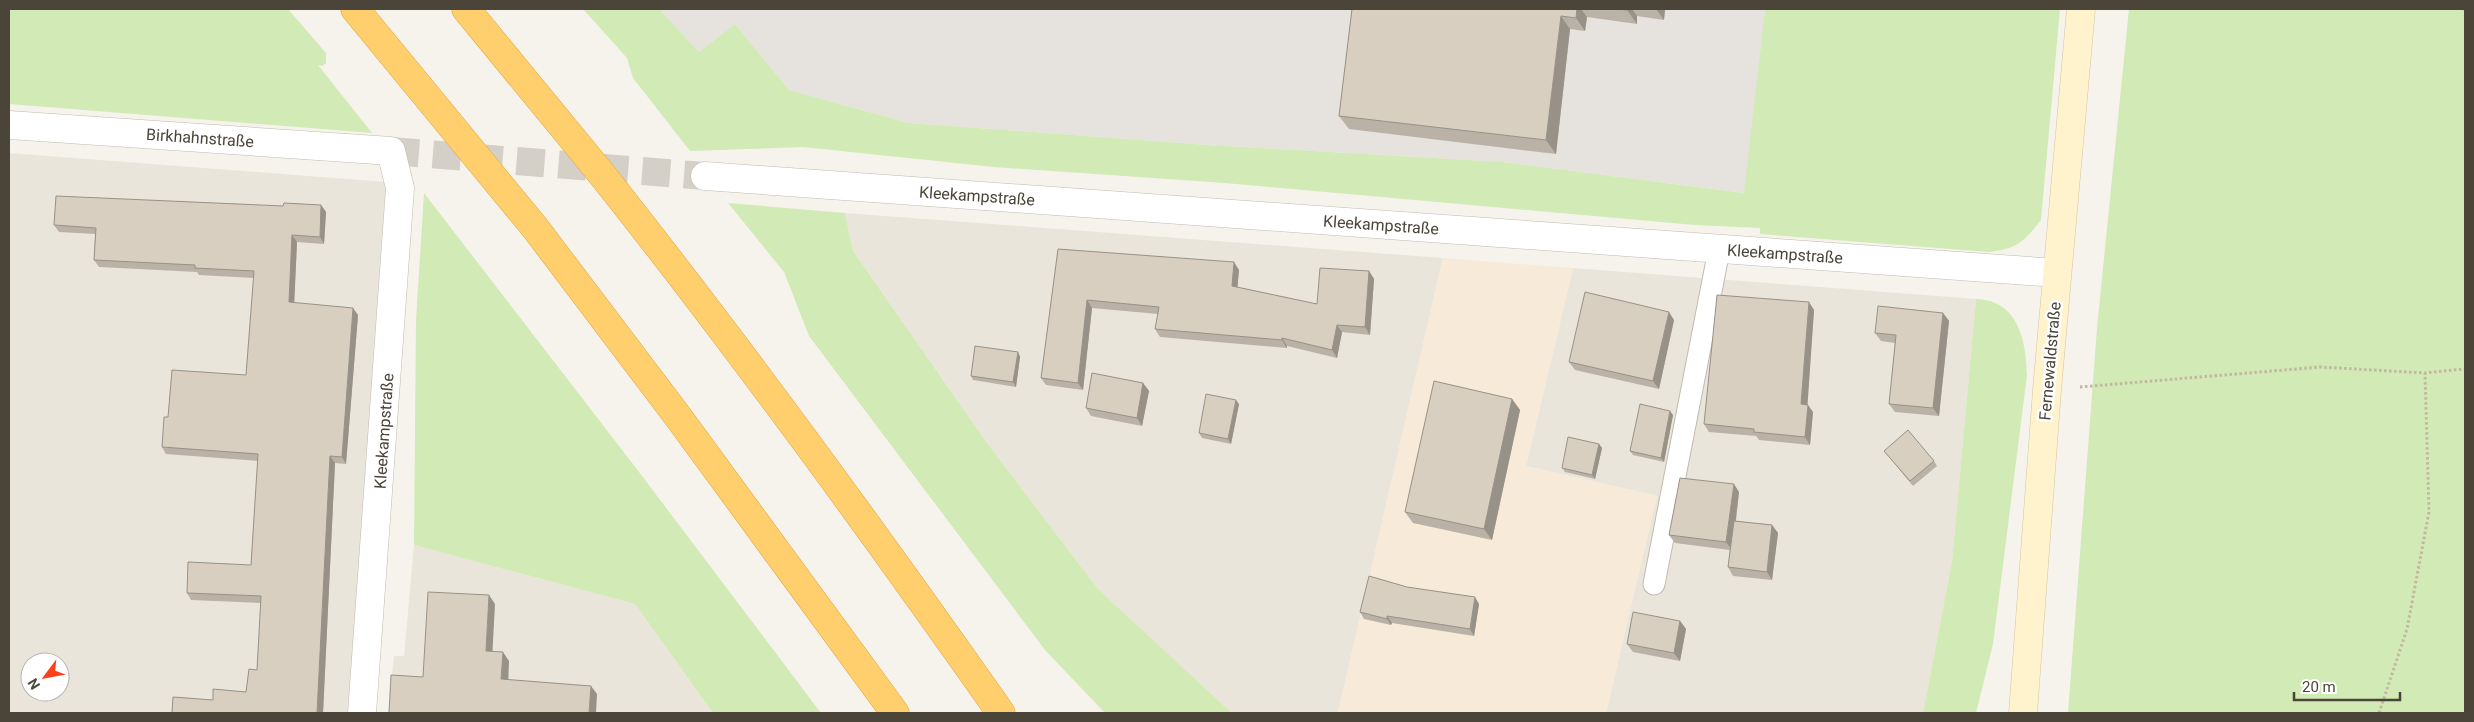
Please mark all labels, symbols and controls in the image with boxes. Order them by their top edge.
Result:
street label: Birkhahnstraße [146,125,254,151]
street label: Kleekampstraße [918,182,1036,210]
street label: Kleekampstraße [1322,211,1440,239]
street label: Kleekampstraße [1726,240,1844,268]
street label: Fernewaldstraße [2035,301,2065,421]
street label: Kleekampstraße [370,372,398,490]
north arrow [20,652,70,702]
scale bar [2294,670,2400,702]
text: N [25,675,43,692]
text: 20 m [2302,678,2336,696]

